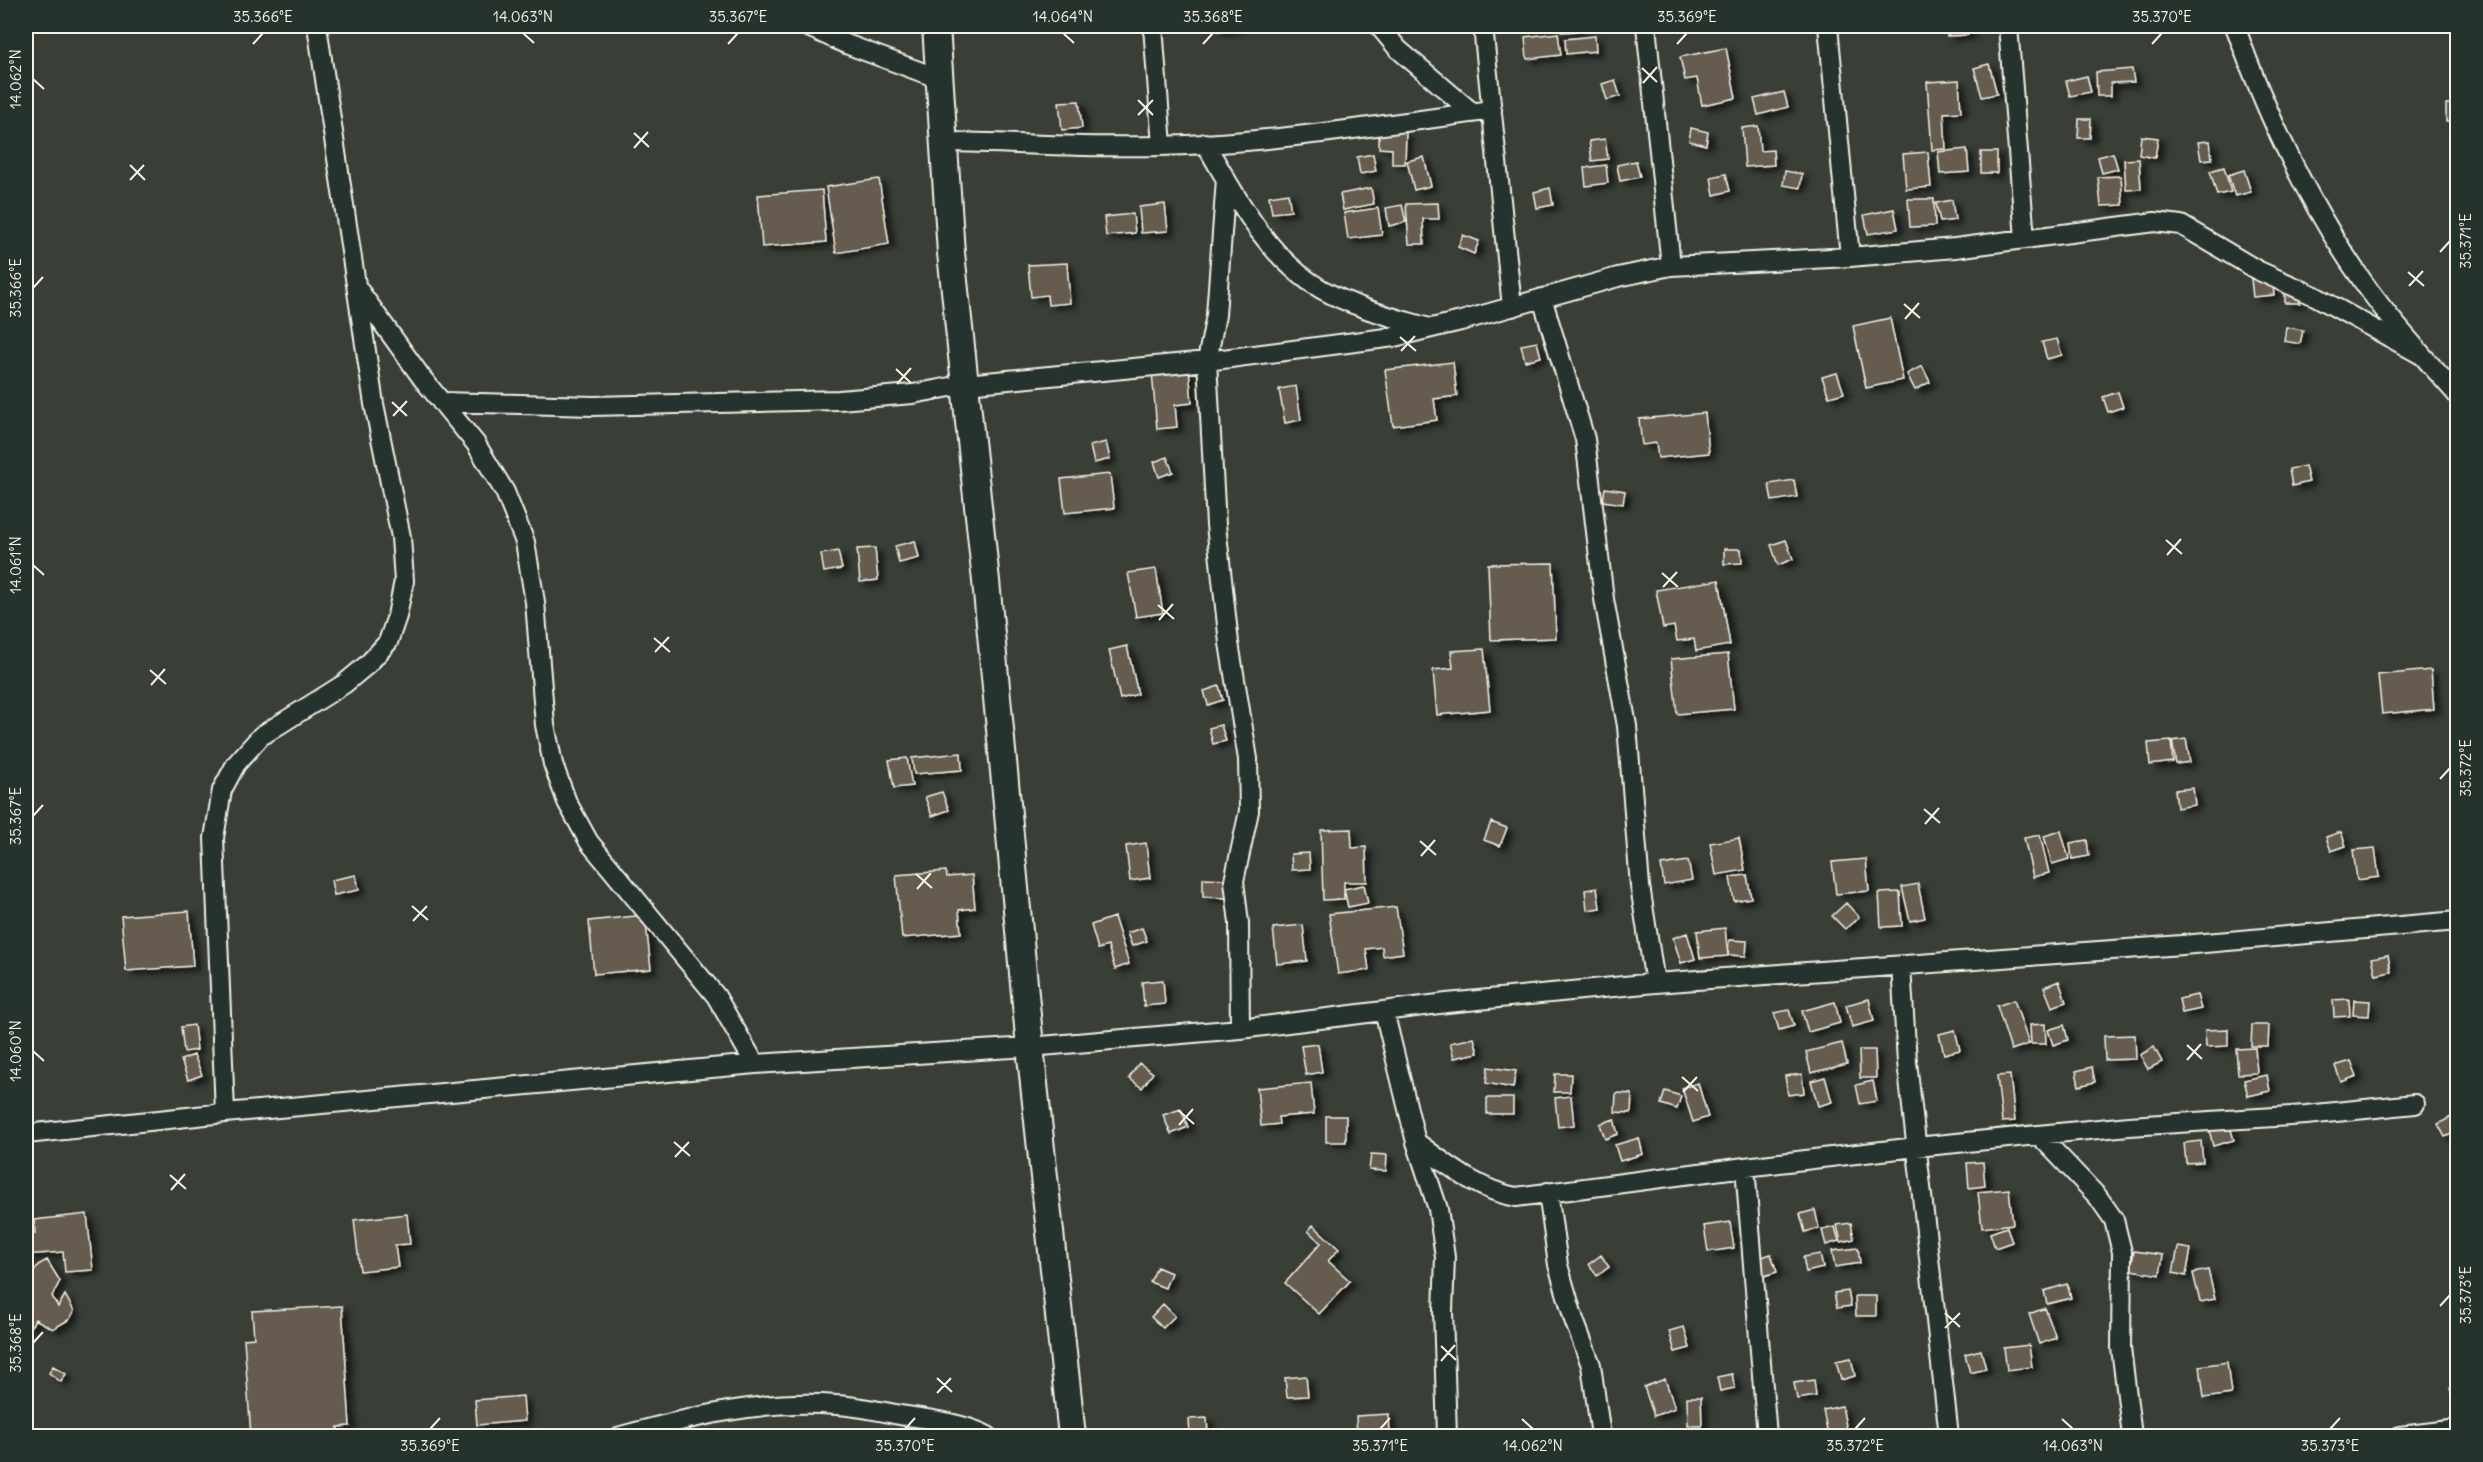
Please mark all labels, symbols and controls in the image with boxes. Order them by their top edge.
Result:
text: 35.366°E [233,7,293,26]
text: 14.063°N [493,7,553,26]
text: 35.367°E [709,7,767,26]
text: 14.064°N [1033,7,1093,26]
text: 35.368°E [1183,7,1243,26]
text: 35.369°E [1657,7,1717,26]
text: 35.370°E [2132,7,2192,26]
text: 14.062°N [6,49,25,109]
text: 35.371°E [2456,213,2475,269]
text: 35.366°E [6,258,25,318]
text: 14.061°N [6,536,25,594]
text: 35.372°E [2456,739,2475,797]
text: 35.367°E [6,787,25,845]
text: 14.060°N [6,1020,25,1082]
text: 35.373°E [2456,1266,2475,1324]
text: 35.368°E [6,1313,25,1373]
text: 35.369°E [400,1436,460,1455]
text: 35.370°E [875,1436,935,1455]
text: 35.371°E [1352,1436,1408,1455]
text: 14.062°N [1503,1436,1563,1455]
text: 35.372°E [1826,1436,1884,1455]
text: 14.063°N [2043,1436,2103,1455]
text: 35.373°E [2301,1436,2359,1455]

